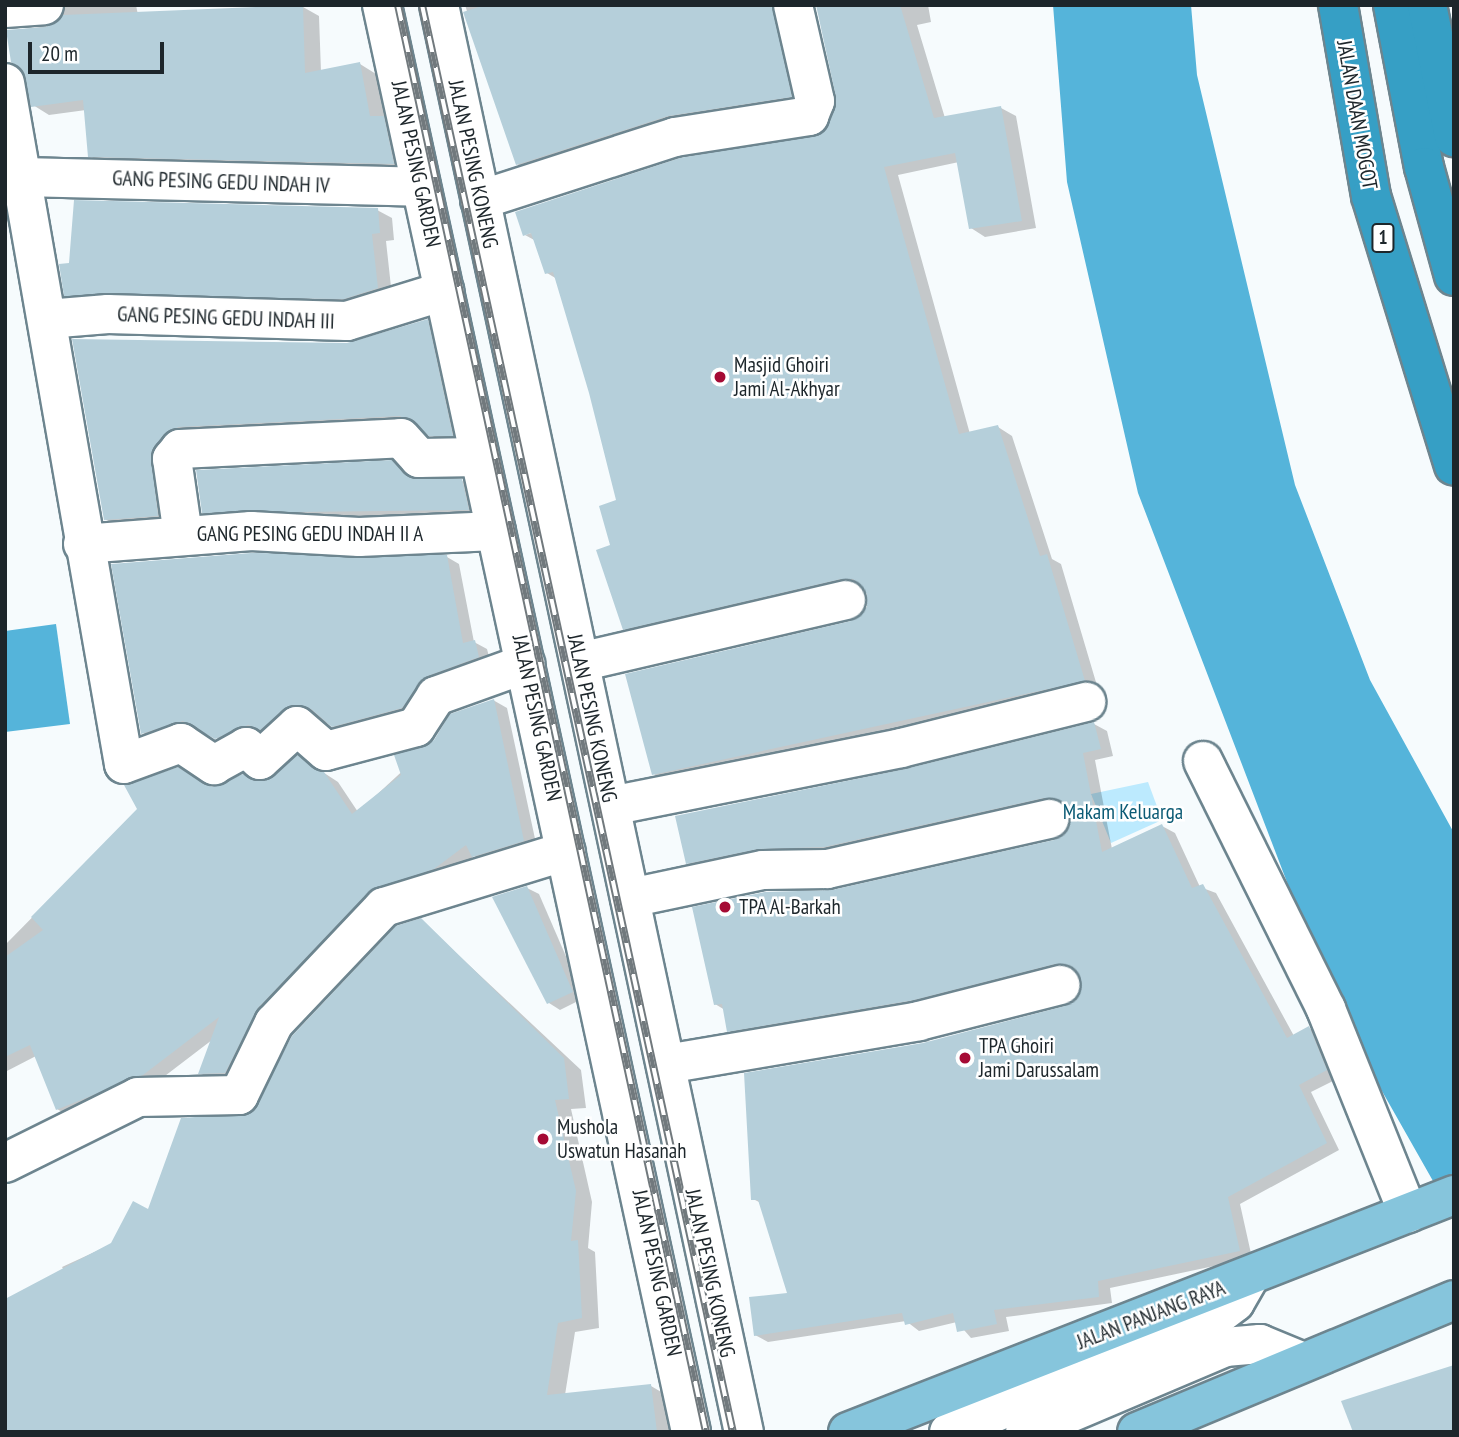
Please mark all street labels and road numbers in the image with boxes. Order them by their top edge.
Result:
street label: JALAN DAAN MOGOT [1331,38,1383,192]
street label: JALAN PESING GARDEN [386,78,446,250]
street label: JALAN PESING KONENG [443,78,503,250]
street label: GANG PESING GEDU INDAH IV [112,166,330,198]
road number: 1 [1371,222,1395,254]
street label: GANG PESING GEDU INDAH III [117,302,335,334]
street label: GANG PESING GEDU INDAH II A [196,521,424,547]
street label: JALAN PESING GARDEN [507,632,567,804]
street label: JALAN PESING KONENG [562,632,622,804]
street label: JALAN PESING GARDEN [627,1187,687,1359]
street label: JALAN PESING KONENG [680,1187,740,1359]
street label: JALAN PANJANG RAYA [1073,1275,1229,1355]

